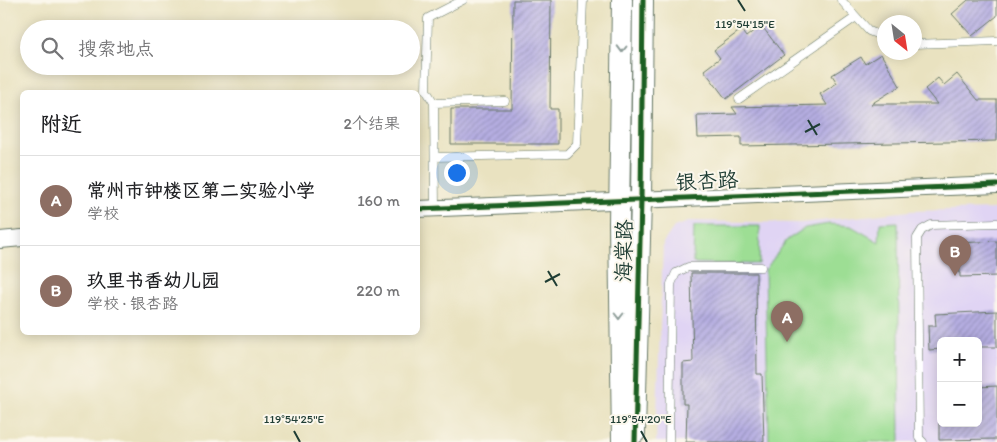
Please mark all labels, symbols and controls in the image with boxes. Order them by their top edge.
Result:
north arrow [877,15,922,60]
text: 119°54'15"E [715,17,775,31]
search box [20,20,420,75]
icon: search [38,34,66,62]
text: 搜索地点 [78,37,154,60]
one-way arrow [617,45,627,53]
text: 附近 [40,111,82,136]
text: 2个结果 [344,114,400,133]
your location [444,160,470,186]
street label: 银杏路 [675,166,739,195]
text: 常州市钟楼区第二实验小学 [87,179,315,202]
text: A [51,191,61,210]
text: 160 m [357,191,400,210]
text: 学校 [87,204,119,223]
street label: 海棠路 [610,219,637,283]
pin: B [939,235,971,276]
text: 玖里书香幼儿园 [87,269,220,292]
text: B [51,281,61,300]
text: 220 m [356,281,400,300]
text: 学校 · 银杏路 [87,294,178,313]
pin: A [771,301,803,342]
one-way arrow [614,312,624,320]
map controls [937,337,982,427]
button: + [937,337,982,382]
button: − [937,382,982,427]
text: 119°54'25"E [264,412,325,426]
text: 119°54'20"E [610,412,672,426]

